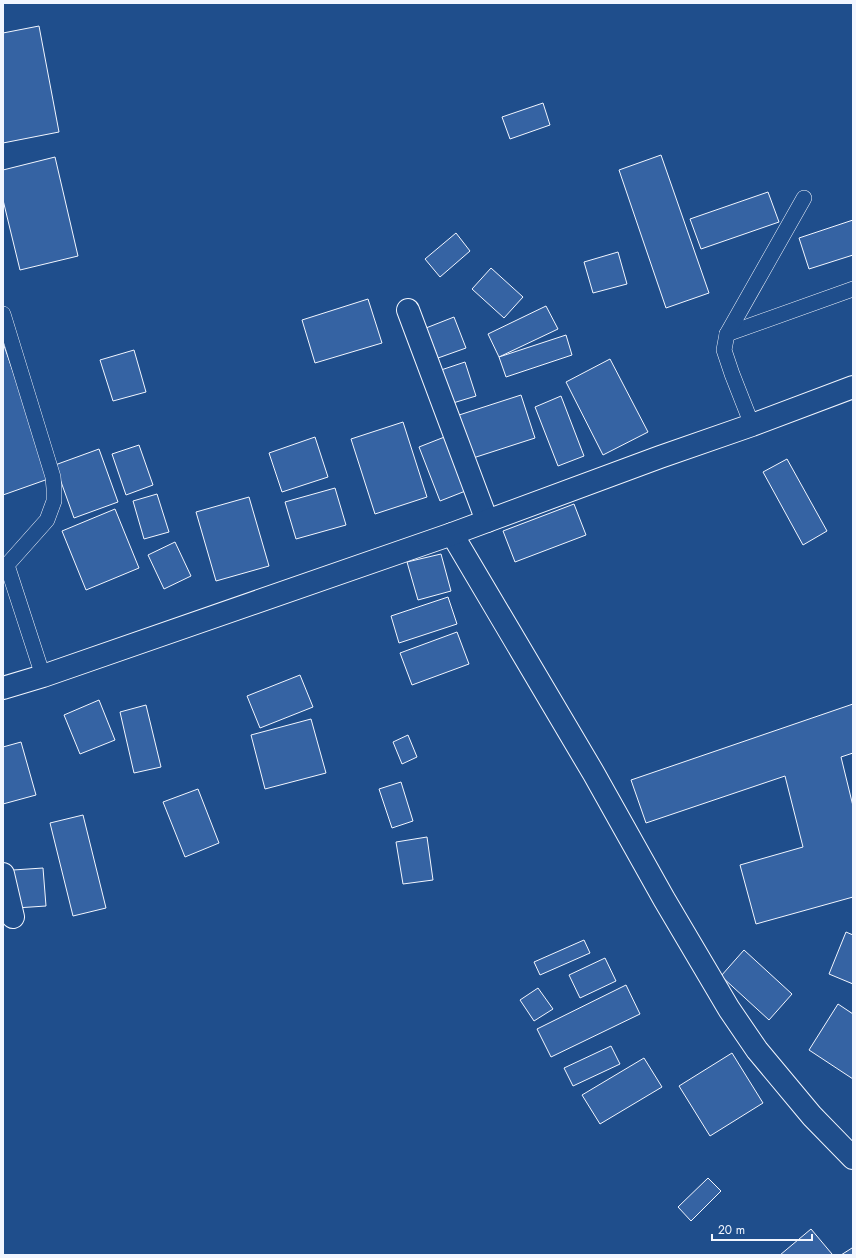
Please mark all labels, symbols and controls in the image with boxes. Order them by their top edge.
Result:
scale bar [712,1216,812,1242]
text: 20 m [718,1221,745,1239]

